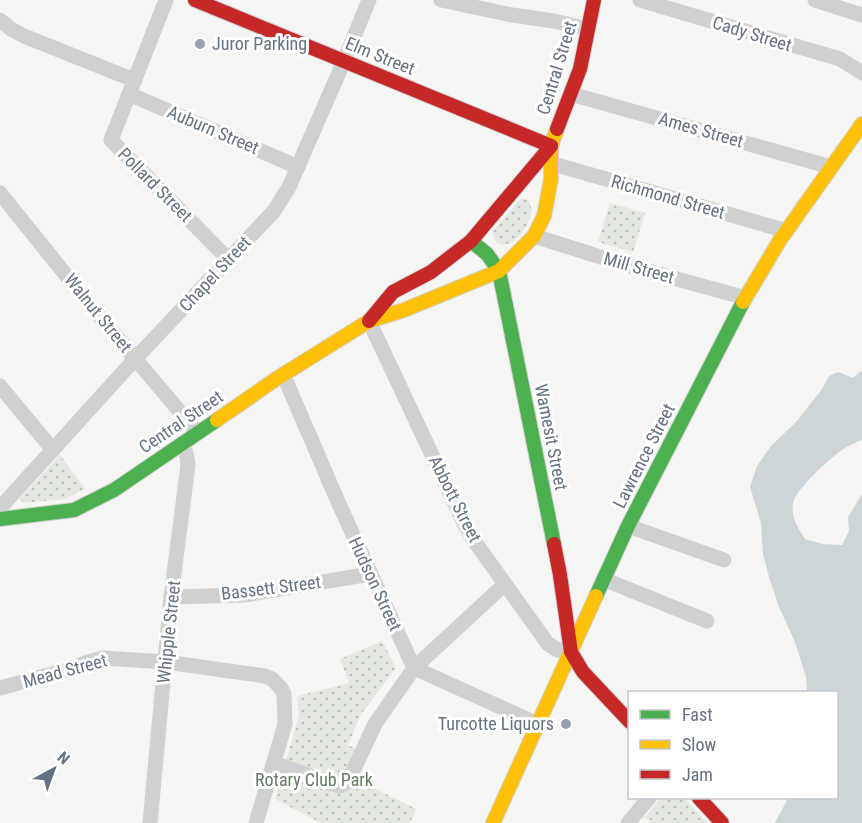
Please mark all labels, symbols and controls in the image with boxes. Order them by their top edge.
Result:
street label: Cady Street [710,12,794,55]
street label: Central Street [532,18,581,117]
street label: Elm Street [342,32,418,79]
place label: Juror Parking [212,33,307,54]
marker: Juror Parking [193,37,207,51]
street label: Auburn Street [164,101,262,158]
street label: Ames Street [656,107,746,152]
street label: Pollard Street [114,143,197,226]
street label: Richmond Street [609,170,727,223]
street label: Chapel Street [174,232,255,316]
street label: Mill Street [601,247,677,288]
street label: Walnut Street [60,269,137,356]
street label: Wamesit Street [531,382,572,492]
street label: Central Street [135,386,227,457]
street label: Lawrence Street [608,400,679,512]
street label: Abbott Street [425,452,486,545]
street label: Hudson Street [345,534,406,634]
street label: Bassett Street [220,571,322,604]
street label: Whipple Street [153,580,184,684]
street label: Mead Street [21,649,109,692]
legend [628,691,838,799]
text: Fast [682,704,713,725]
place label: Turcotte Liquors [438,713,554,734]
marker: Turcotte Liquors [559,717,573,731]
text: Slow [682,734,717,755]
north arrow [24,739,84,799]
text: N [54,748,73,768]
text: Jam [682,764,713,785]
park label: Rotary Club Park [255,769,373,790]

